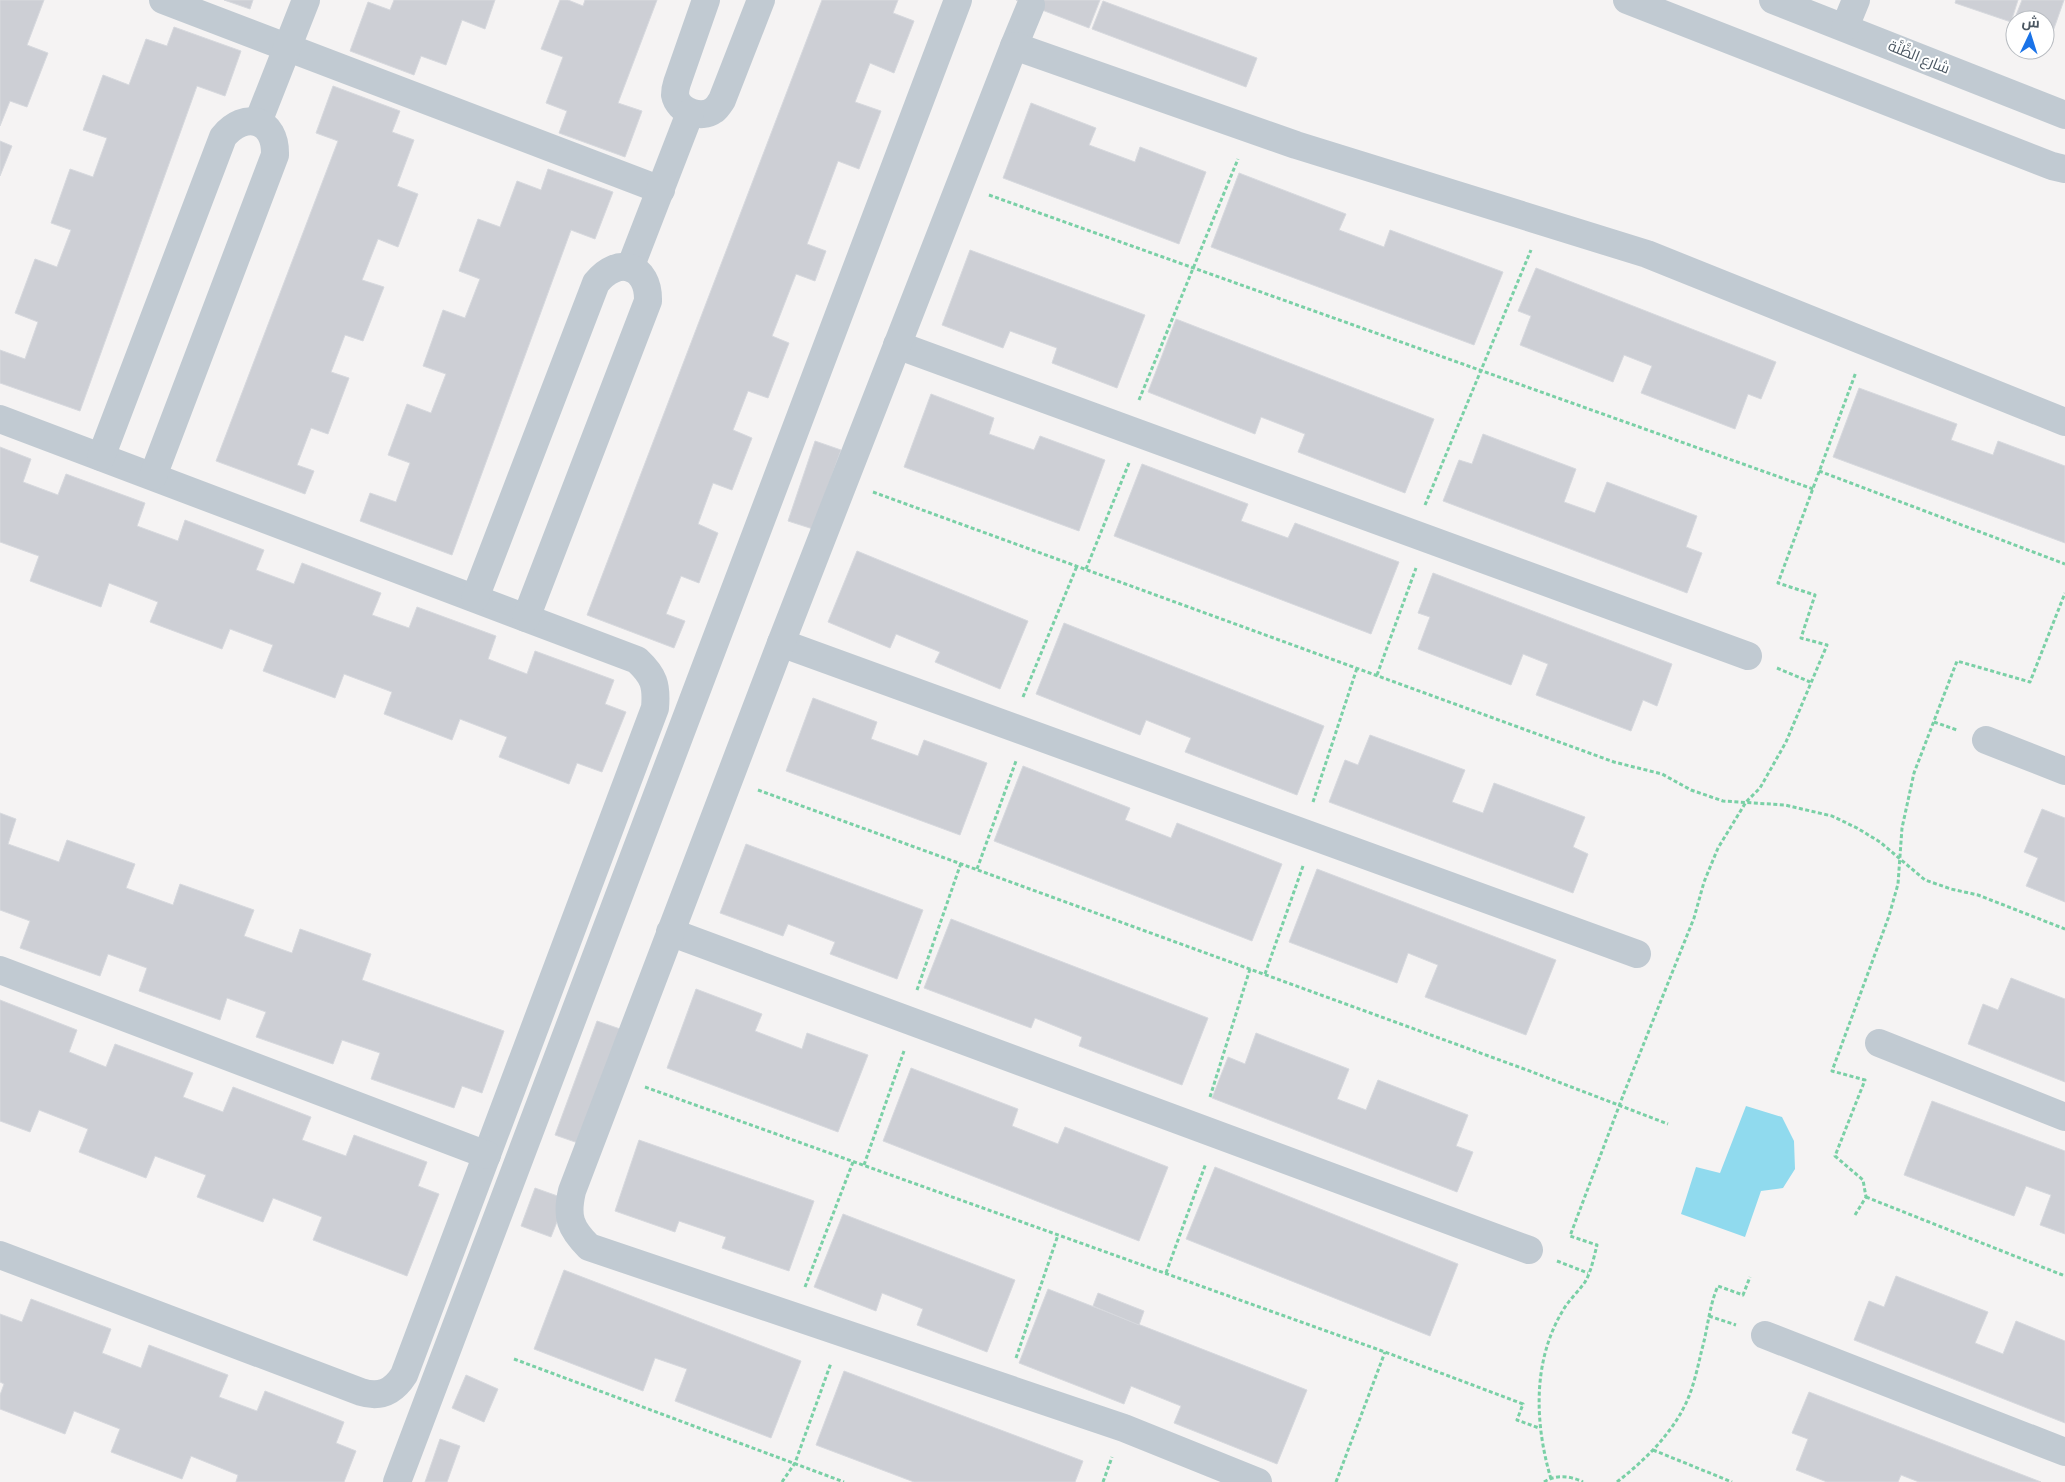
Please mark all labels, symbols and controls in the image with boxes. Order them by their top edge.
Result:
north arrow [2005,10,2055,60]
text: ش [2021,13,2040,32]
street label: شارع الظَّنَّة [1885,36,1953,79]

